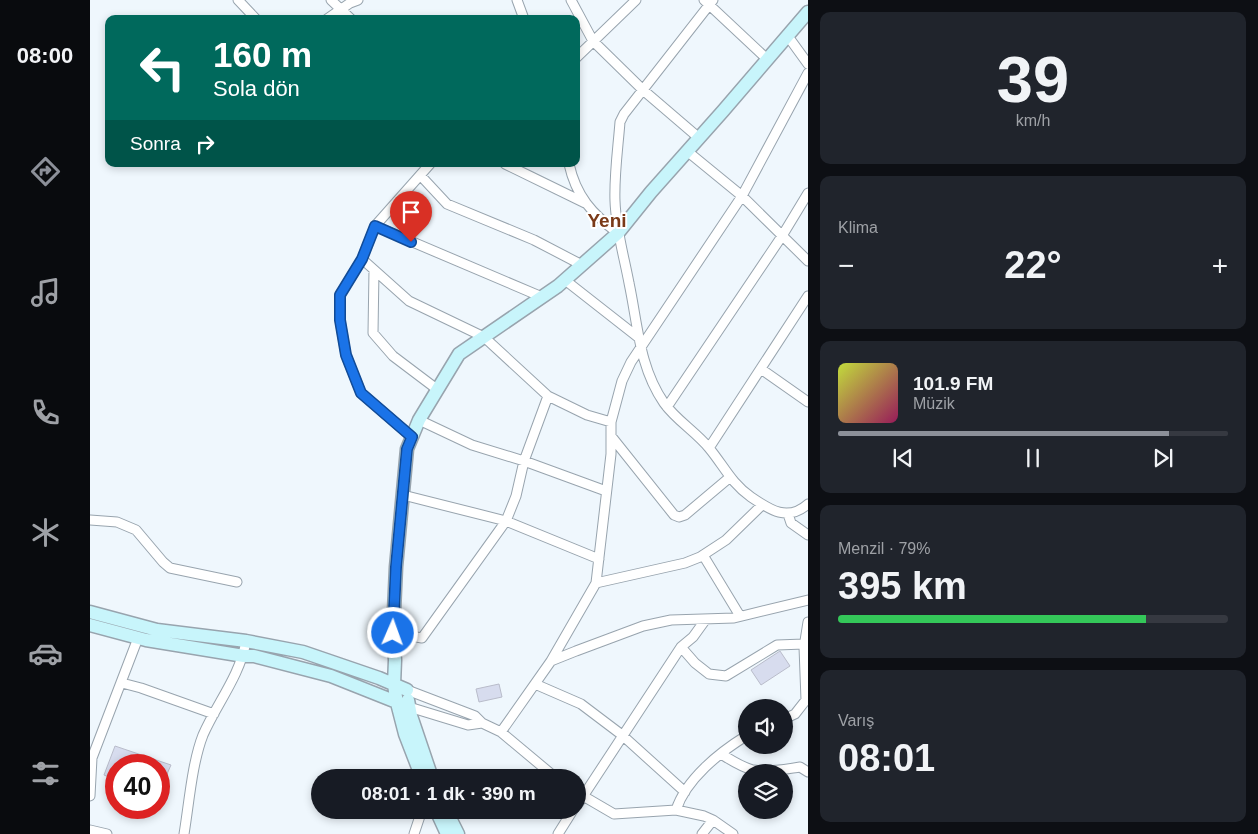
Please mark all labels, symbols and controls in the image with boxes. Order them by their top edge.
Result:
icon: left [130,35,195,100]
text: 160 m [213,35,312,74]
text: 08:00 [17,43,73,68]
text: 39 [997,43,1069,116]
text: Sola dön [213,76,300,101]
text: km/h [1016,112,1050,129]
icon: right [191,130,219,158]
text: Sonra [130,133,181,154]
icon: directions [28,154,63,189]
pin [390,191,432,242]
icon: arrive [397,198,425,226]
district label: Yeni [587,210,627,231]
text: Klima [838,219,878,236]
text: 22° [1004,244,1062,286]
text: − [838,250,854,281]
text: + [1212,250,1228,281]
icon: music [28,275,63,310]
text: 101.9 FM [913,373,993,394]
icon: phone [28,395,63,430]
text: Müzik [913,395,955,412]
icon: previous [889,444,917,472]
icon: pause [1019,444,1047,472]
icon: next [1149,444,1177,472]
icon: climate [28,515,63,550]
text: Menzil · 79% [838,540,930,557]
text: 395 km [838,565,967,607]
position arrow [366,606,418,658]
icon: car [28,636,63,671]
map controls [738,699,793,819]
button: sound [738,699,793,754]
text: Varış [838,712,874,729]
text: 08:01 [838,737,935,779]
speed limit sign: 40 [105,754,170,819]
icon: filters [28,756,63,791]
button: layers [738,764,793,819]
text: 08:01 · 1 dk · 390 m [361,783,536,804]

